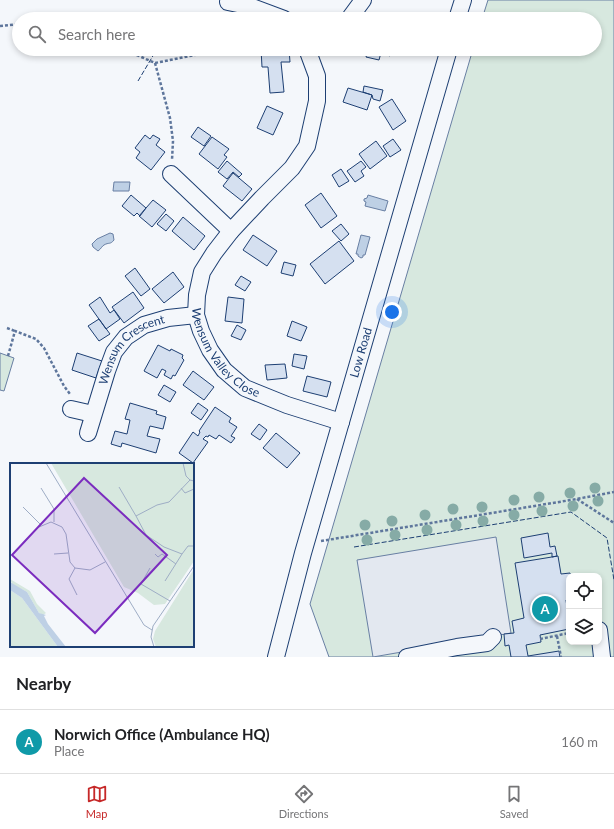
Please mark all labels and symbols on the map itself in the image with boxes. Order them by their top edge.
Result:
your location [382,302,402,322]
street label: Wensum Valley Close [189,307,262,400]
street label: Wensum Crescent [95,311,167,386]
street label: Low Road [346,326,375,379]
inset map [10,463,194,647]
pin: A [532,594,558,624]

